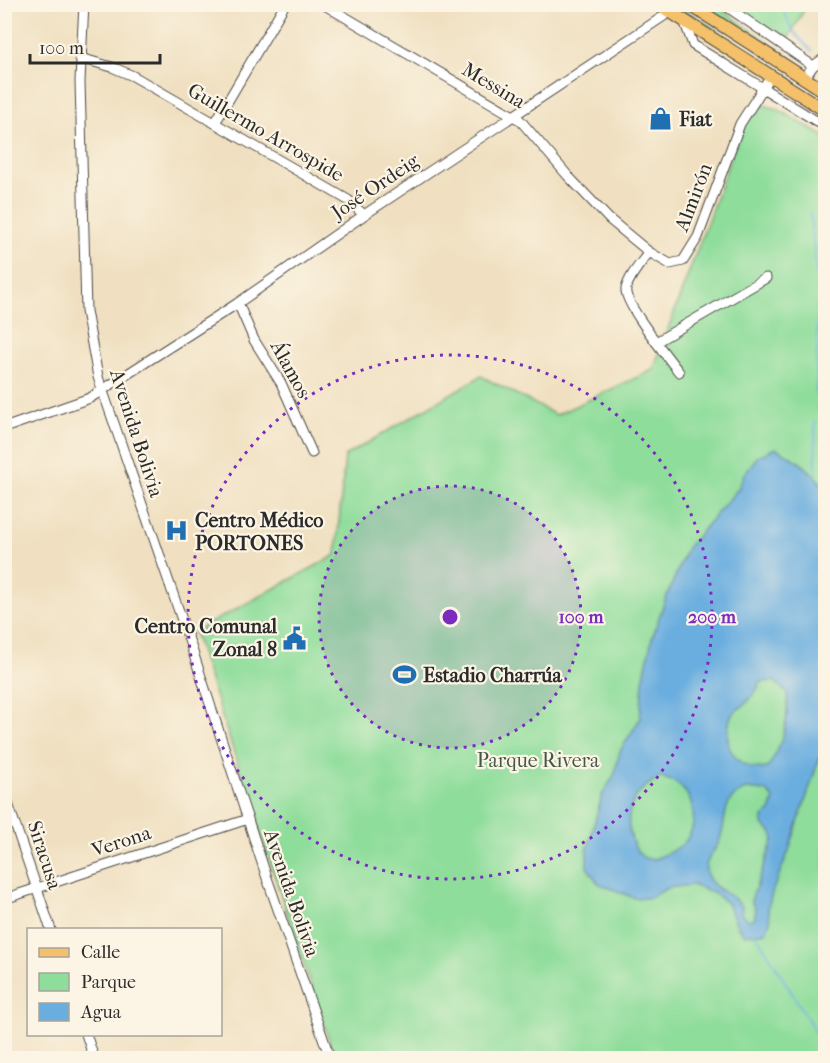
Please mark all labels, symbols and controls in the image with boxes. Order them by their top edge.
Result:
scale bar [30,27,160,65]
text: 100 m [39,38,84,59]
street label: Messina [458,58,530,114]
street label: Guillermo Arrospide [184,78,348,187]
shop icon: Fiat [648,106,674,132]
place label: Fiat [678,108,713,131]
street label: José Ordeig [326,149,424,225]
street label: Almirón [670,160,717,235]
street label: Álamos [265,335,316,402]
street label: Avenida Bolivia [105,365,168,501]
place label: Centro Médico PORTONES [195,509,323,555]
hospital icon: Centro Médico PORTONES [164,518,190,544]
centre of rings [440,607,460,627]
text: 100 m [558,607,605,628]
text: 200 m [688,607,737,628]
place label: Centro Comunal Zonal 8 [135,615,277,661]
public building icon: Centro Comunal Zonal 8 [282,625,308,651]
sports icon: Estadio Charrúa [392,662,418,688]
place label: Estadio Charrúa [423,664,562,687]
park label: Parque Rivera [477,749,600,772]
street label: Siracusa [23,818,67,893]
street label: Verona [88,821,154,862]
street label: Avenida Bolivia [259,826,324,961]
legend [27,928,222,1036]
text: Calle [81,942,120,963]
text: Parque [81,972,136,993]
text: Agua [80,1002,122,1023]

